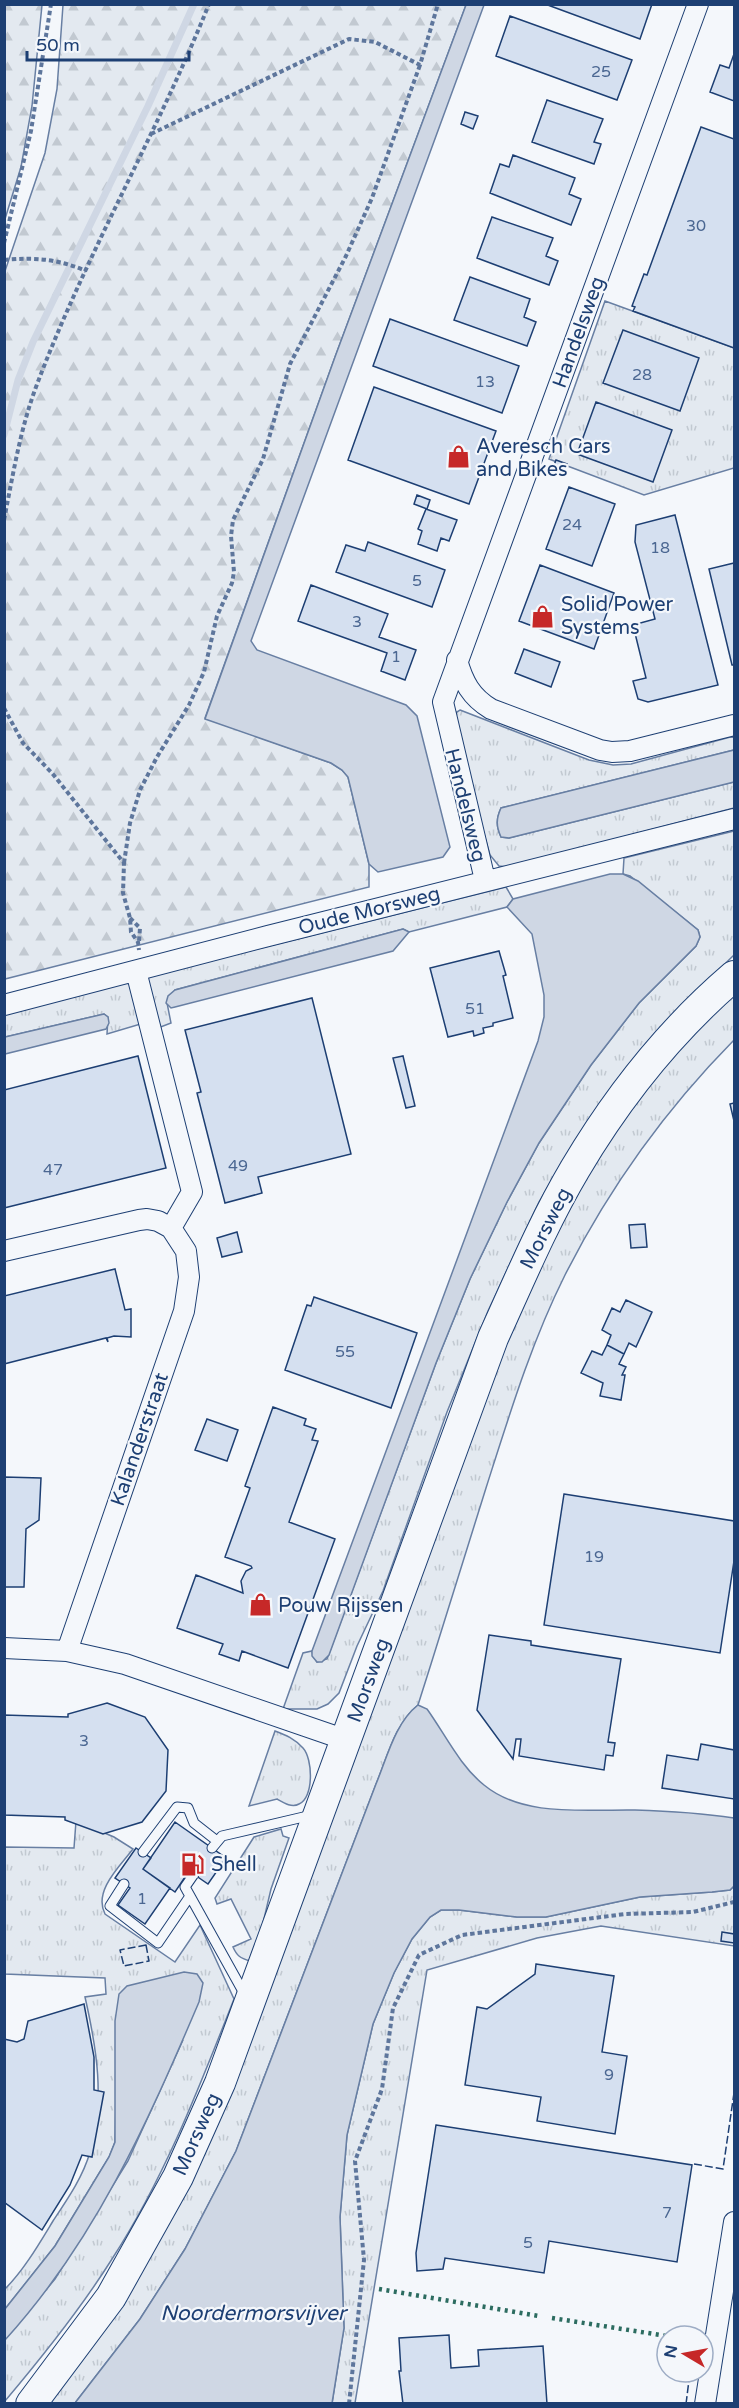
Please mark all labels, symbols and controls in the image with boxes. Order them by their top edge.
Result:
scale bar [27,24,189,62]
text: 50 m [36,34,80,56]
house number: 25 [591,62,611,82]
house number: 30 [686,216,706,236]
street label: Handelsweg [548,273,610,391]
house number: 28 [632,365,652,385]
house number: 13 [475,372,495,392]
place label: Averesch Cars and Bikes [476,435,611,482]
shop icon: Averesch Cars and Bikes [445,444,471,470]
house number: 24 [562,515,582,535]
house number: 18 [650,538,670,558]
house number: 5 [412,571,422,591]
place label: Solid Power Systems [561,593,673,640]
shop icon: Solid Power Systems [530,603,556,629]
house number: 3 [352,612,362,632]
house number: 1 [391,647,401,667]
street label: Handelsweg [439,746,491,865]
street label: Oude Morsweg [296,882,443,940]
house number: 51 [465,999,485,1019]
house number: 49 [228,1156,248,1176]
house number: 47 [43,1160,63,1180]
street label: Morsweg [515,1184,577,1273]
house number: 55 [335,1342,355,1362]
street label: Kalanderstraat [106,1369,174,1509]
house number: 19 [584,1547,604,1567]
shop icon: Pouw Rijssen [247,1592,273,1618]
place label: Pouw Rijssen [278,1594,404,1618]
street label: Morsweg [343,1635,395,1726]
house number: 3 [79,1731,89,1751]
fuel station icon: Shell [180,1851,206,1877]
place label: Shell [211,1853,257,1877]
house number: 1 [137,1889,147,1909]
house number: 9 [604,2065,614,2085]
street label: Morsweg [168,2089,226,2179]
house number: 7 [662,2203,672,2223]
house number: 5 [523,2233,533,2253]
water label: Noordermorsvijver [160,2301,349,2326]
north arrow [655,2324,715,2384]
text: N [660,2344,682,2360]

